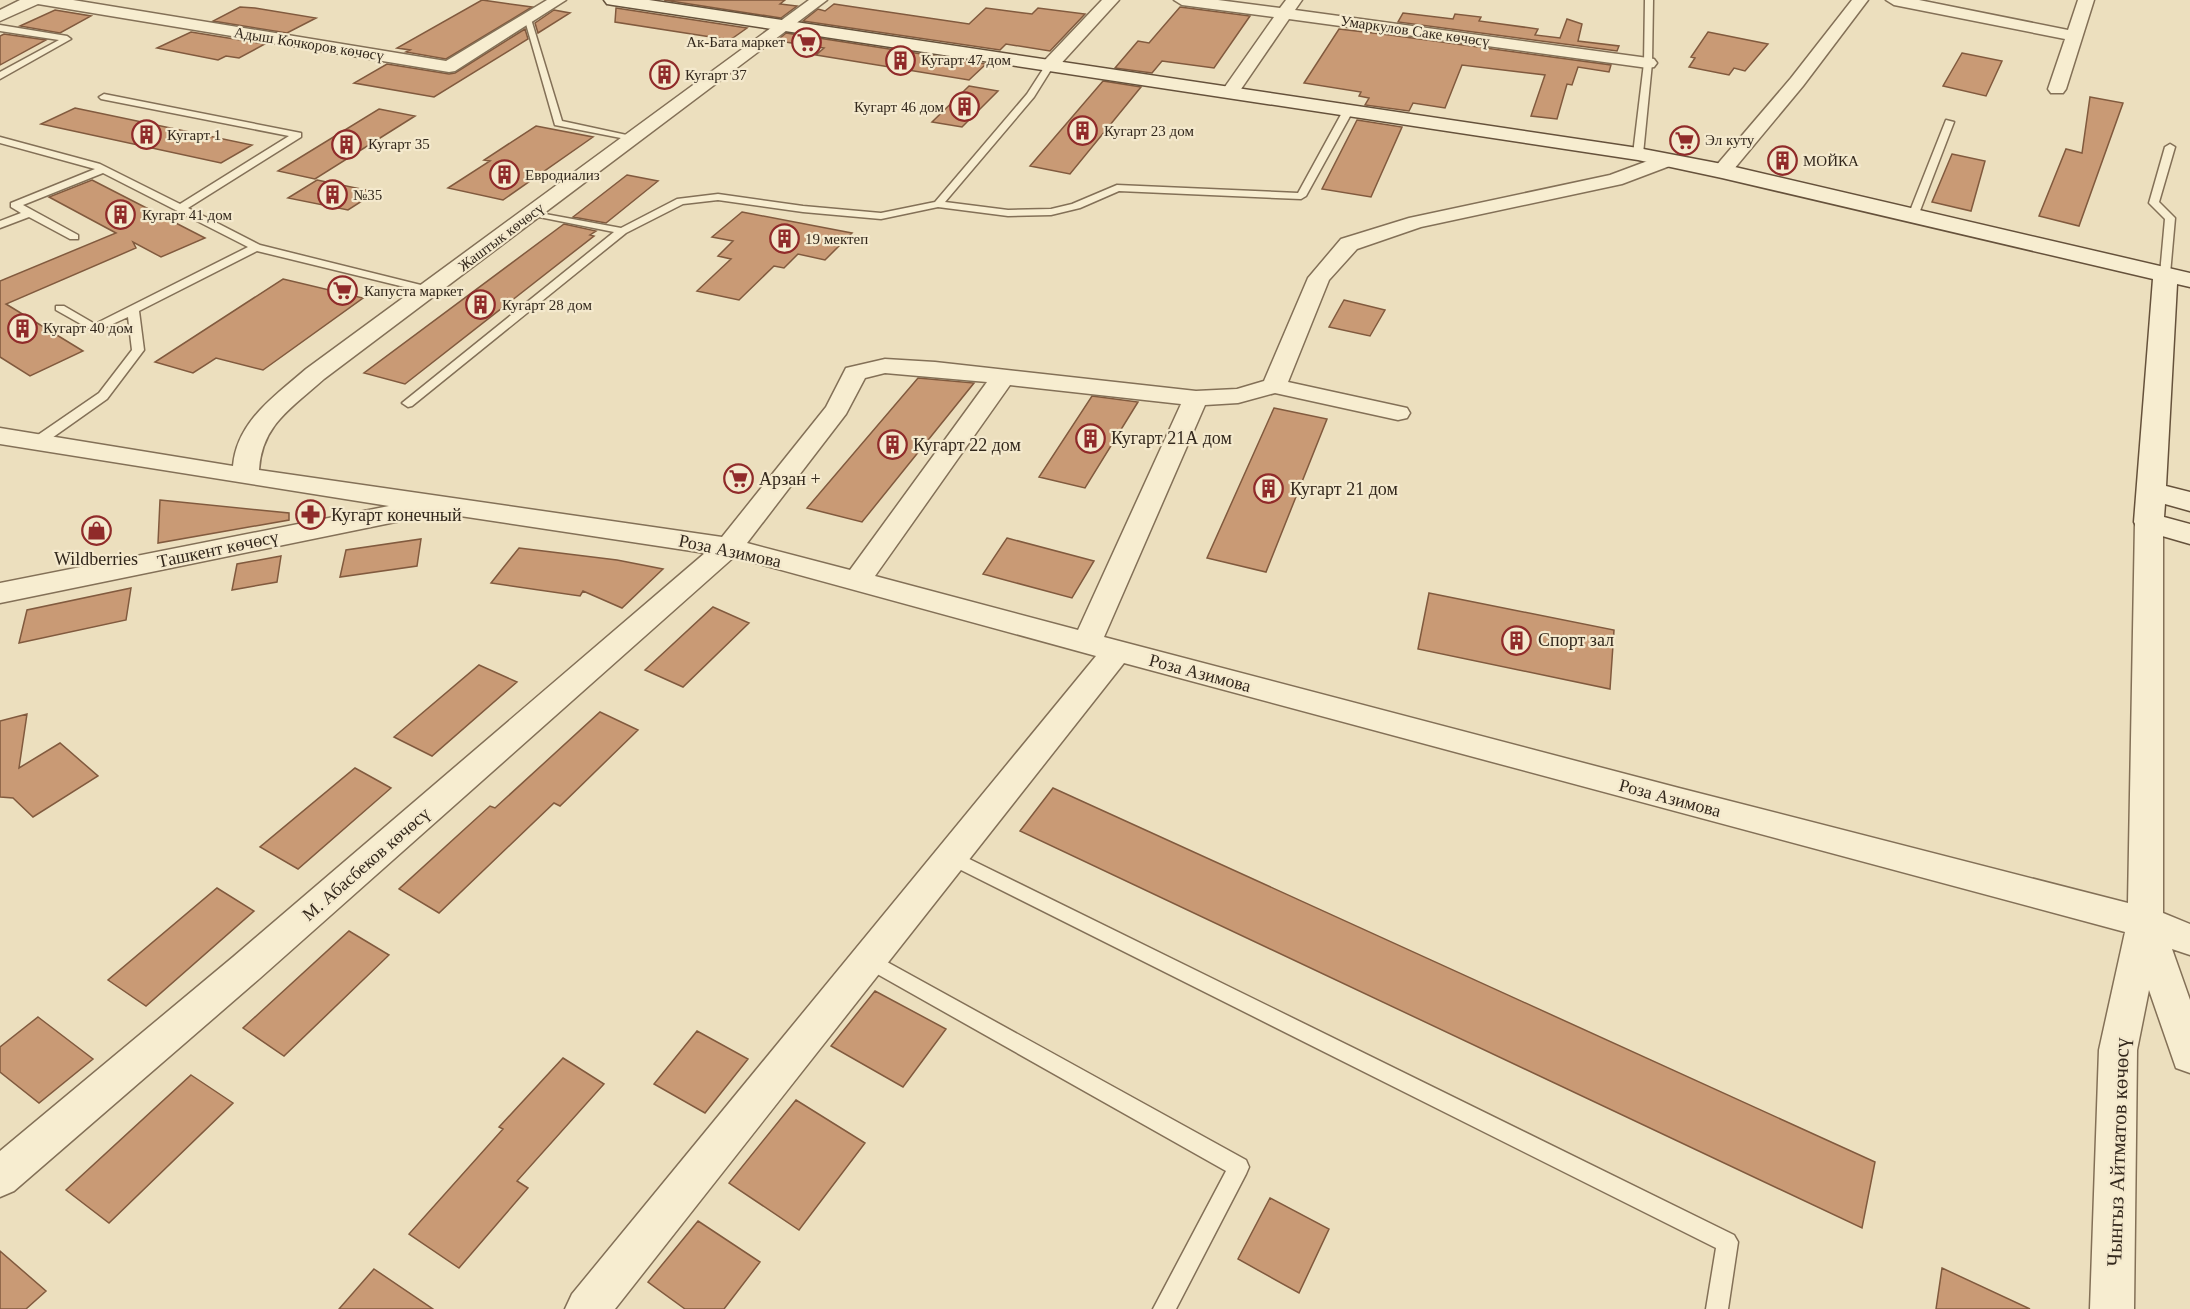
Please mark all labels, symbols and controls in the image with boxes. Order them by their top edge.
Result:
street label: Умаркулов Саке көчөсү [1339,13,1491,49]
street label: Адыш Кочкоров көчөсү [233,24,386,64]
supermarket icon: Ак-Бата маркет [790,26,822,58]
place label: Ак-Бата маркет [686,34,785,50]
building icon: Кугарт 47 дом [884,44,916,76]
place label: Кугарт 47 дом [921,52,1011,68]
building icon: Кугарт 37 [648,59,680,91]
place label: Кугарт 37 [685,67,747,83]
building icon: Кугарт 46 дом [949,91,981,123]
place label: Кугарт 46 дом [854,99,945,115]
building icon: Кугарт 23 дом [1067,115,1099,147]
building icon: Кугарт 1 [130,119,162,151]
place label: Кугарт 23 дом [1104,123,1194,139]
supermarket icon: Эл куту [1668,124,1700,156]
place label: Кугарт 1 [167,127,221,143]
building icon: Кугарт 35 [331,128,363,160]
place label: Эл куту [1705,132,1755,148]
place label: Кугарт 35 [368,136,430,152]
building icon: МОЙКА [1766,145,1798,177]
place label: МОЙКА [1803,153,1859,169]
building icon: Евродиализ [488,159,520,191]
place label: Евродиализ [525,167,600,183]
building icon: №35 [316,179,348,211]
place label: №35 [353,187,382,203]
building icon: Кугарт 41 дом [105,199,137,231]
street label: Жаштык көчөсү [455,199,547,274]
place label: Кугарт 41 дом [142,207,232,223]
building icon: 19 мектеп [768,223,800,255]
place label: 19 мектеп [805,231,868,247]
supermarket icon: Капуста маркет [327,275,359,307]
place label: Капуста маркет [364,283,464,299]
building icon: Кугарт 28 дом [465,289,497,321]
place label: Кугарт 28 дом [502,297,592,313]
building icon: Кугарт 40 дом [6,312,38,344]
place label: Кугарт 40 дом [43,320,133,336]
building icon: Кугарт 21А дом [1074,422,1106,454]
place label: Кугарт 21А дом [1111,428,1232,448]
building icon: Кугарт 22 дом [876,429,908,461]
place label: Кугарт 22 дом [913,435,1021,455]
supermarket icon: Арзан + [722,463,754,495]
place label: Арзан + [759,469,821,489]
building icon: Кугарт 21 дом [1253,473,1285,505]
place label: Кугарт 21 дом [1290,479,1398,499]
pharmacy icon: Кугарт конечный [294,499,326,531]
place label: Кугарт конечный [331,505,462,525]
shop icon: Wildberries [80,514,112,546]
street label: Ташкент көчөсү [156,526,280,572]
street label: Роза Азимова [677,530,783,572]
place label: Wildberries [54,549,138,569]
building icon: Спорт зал [1501,624,1533,656]
place label: Спорт зал [1538,630,1614,650]
street label: Роза Азимова [1147,650,1253,696]
street label: Роза Азимова [1617,775,1723,821]
street label: М. Абасбеков көчөсү [298,803,434,925]
street label: Чынгыз Айтматов көчөсү [2102,1037,2134,1267]

